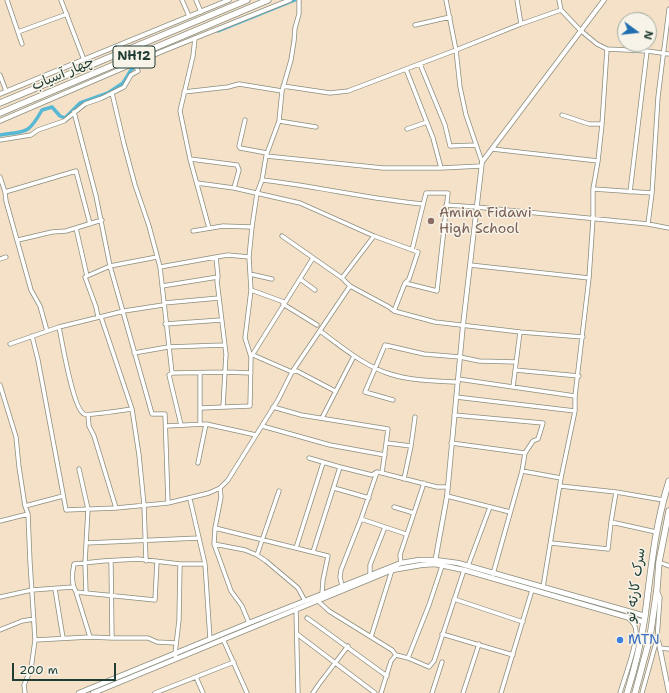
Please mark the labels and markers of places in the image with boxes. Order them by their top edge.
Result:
place label: Amina Fidawi High School [439,205,532,238]
marker: Amina Fidawi High School [426,216,436,226]
place label: MTN [628,632,660,648]
marker: MTN [615,635,625,645]

